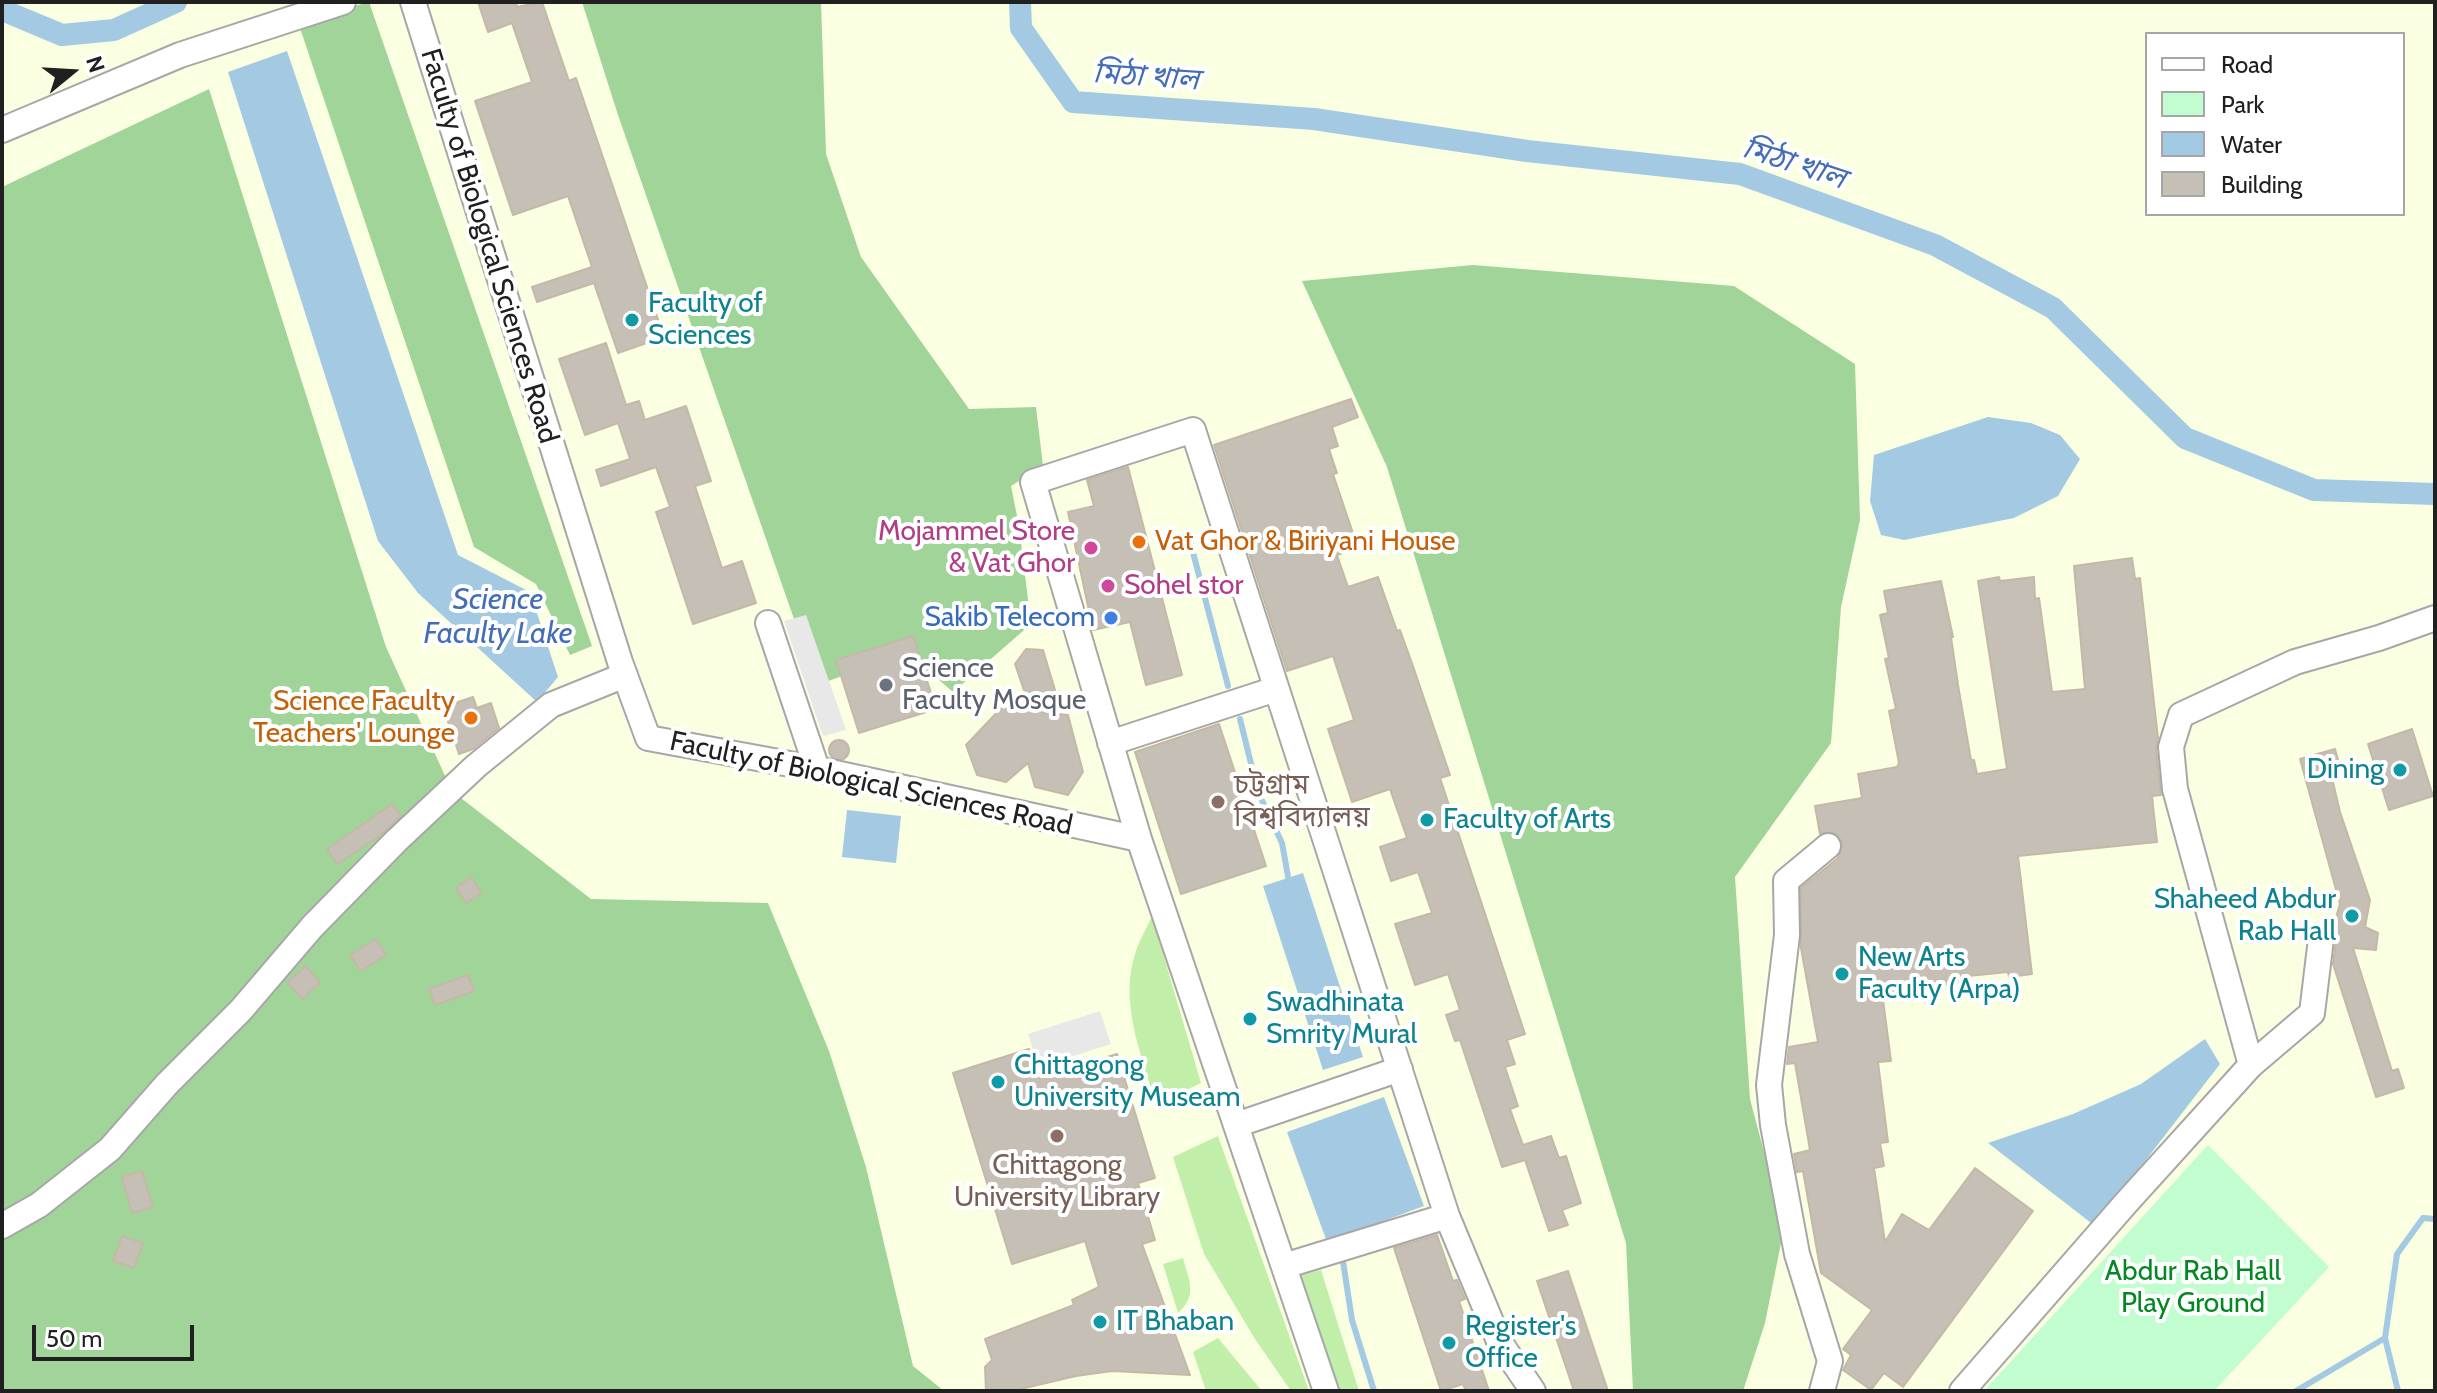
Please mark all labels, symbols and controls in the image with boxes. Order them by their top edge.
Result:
north arrow [32,32,112,112]
legend [2145,32,2405,216]
street label: Faculty of Biological Sciences Road [413,45,565,447]
text: Road [2221,50,2273,79]
text: N [80,53,111,76]
water label: মিঠা খাল [1092,55,1200,99]
text: Park [2221,90,2264,119]
water label: মিঠা খাল [1738,130,1850,198]
text: Water [2221,130,2282,159]
text: Building [2221,170,2302,199]
place label: Faculty of Sciences [648,287,763,353]
marker: Faculty of Sciences [623,311,641,329]
place label: Mojammel Store & Vat Ghor [878,515,1075,581]
place label: Vat Ghor & Biriyani House [1155,525,1456,559]
marker: Vat Ghor & Biriyani House [1130,533,1148,551]
marker: Mojammel Store & Vat Ghor [1082,539,1100,557]
place label: Sohel stor [1124,569,1243,603]
marker: Sohel stor [1099,577,1117,595]
water label: Science Faculty Lake [423,582,573,652]
place label: Sakib Telecom [925,601,1095,635]
marker: Sakib Telecom [1102,609,1120,627]
place label: Science Faculty Mosque [902,652,1086,718]
marker: Science Faculty Mosque [877,676,895,694]
place label: Science Faculty Teachers' Lounge [253,685,455,751]
marker: Science Faculty Teachers' Lounge [462,709,480,727]
street label: Faculty of Biological Sciences Road [667,725,1075,843]
place label: Dining [2307,753,2384,787]
marker: Dining [2391,761,2409,779]
place label: চট্টগ্রাম বিশ্ববিদ্যালয় [1234,769,1370,835]
marker: চট্টগ্রাম বিশ্ববিদ্যালয় [1209,793,1227,811]
place label: Faculty of Arts [1443,803,1611,837]
marker: Faculty of Arts [1418,811,1436,829]
place label: Shaheed Abdur Rab Hall [2154,883,2336,949]
marker: Shaheed Abdur Rab Hall [2343,907,2361,925]
place label: New Arts Faculty (Arpa) [1858,941,2021,1007]
marker: New Arts Faculty (Arpa) [1833,965,1851,983]
place label: Swadhinata Smrity Mural [1266,986,1417,1052]
marker: Swadhinata Smrity Mural [1241,1010,1259,1028]
place label: Chittagong University Museam [1014,1049,1241,1115]
marker: Chittagong University Museam [989,1073,1007,1091]
marker: Chittagong University Library [1048,1127,1066,1145]
place label: Chittagong University Library [954,1149,1160,1215]
park label: Abdur Rab Hall Play Ground [2105,1255,2281,1321]
place label: IT Bhaban [1116,1305,1234,1339]
scale bar [36,1309,198,1359]
place label: Register's Office [1465,1310,1576,1376]
marker: IT Bhaban [1091,1313,1109,1331]
text: 50 m [46,1324,102,1353]
marker: Register's Office [1440,1334,1458,1352]

